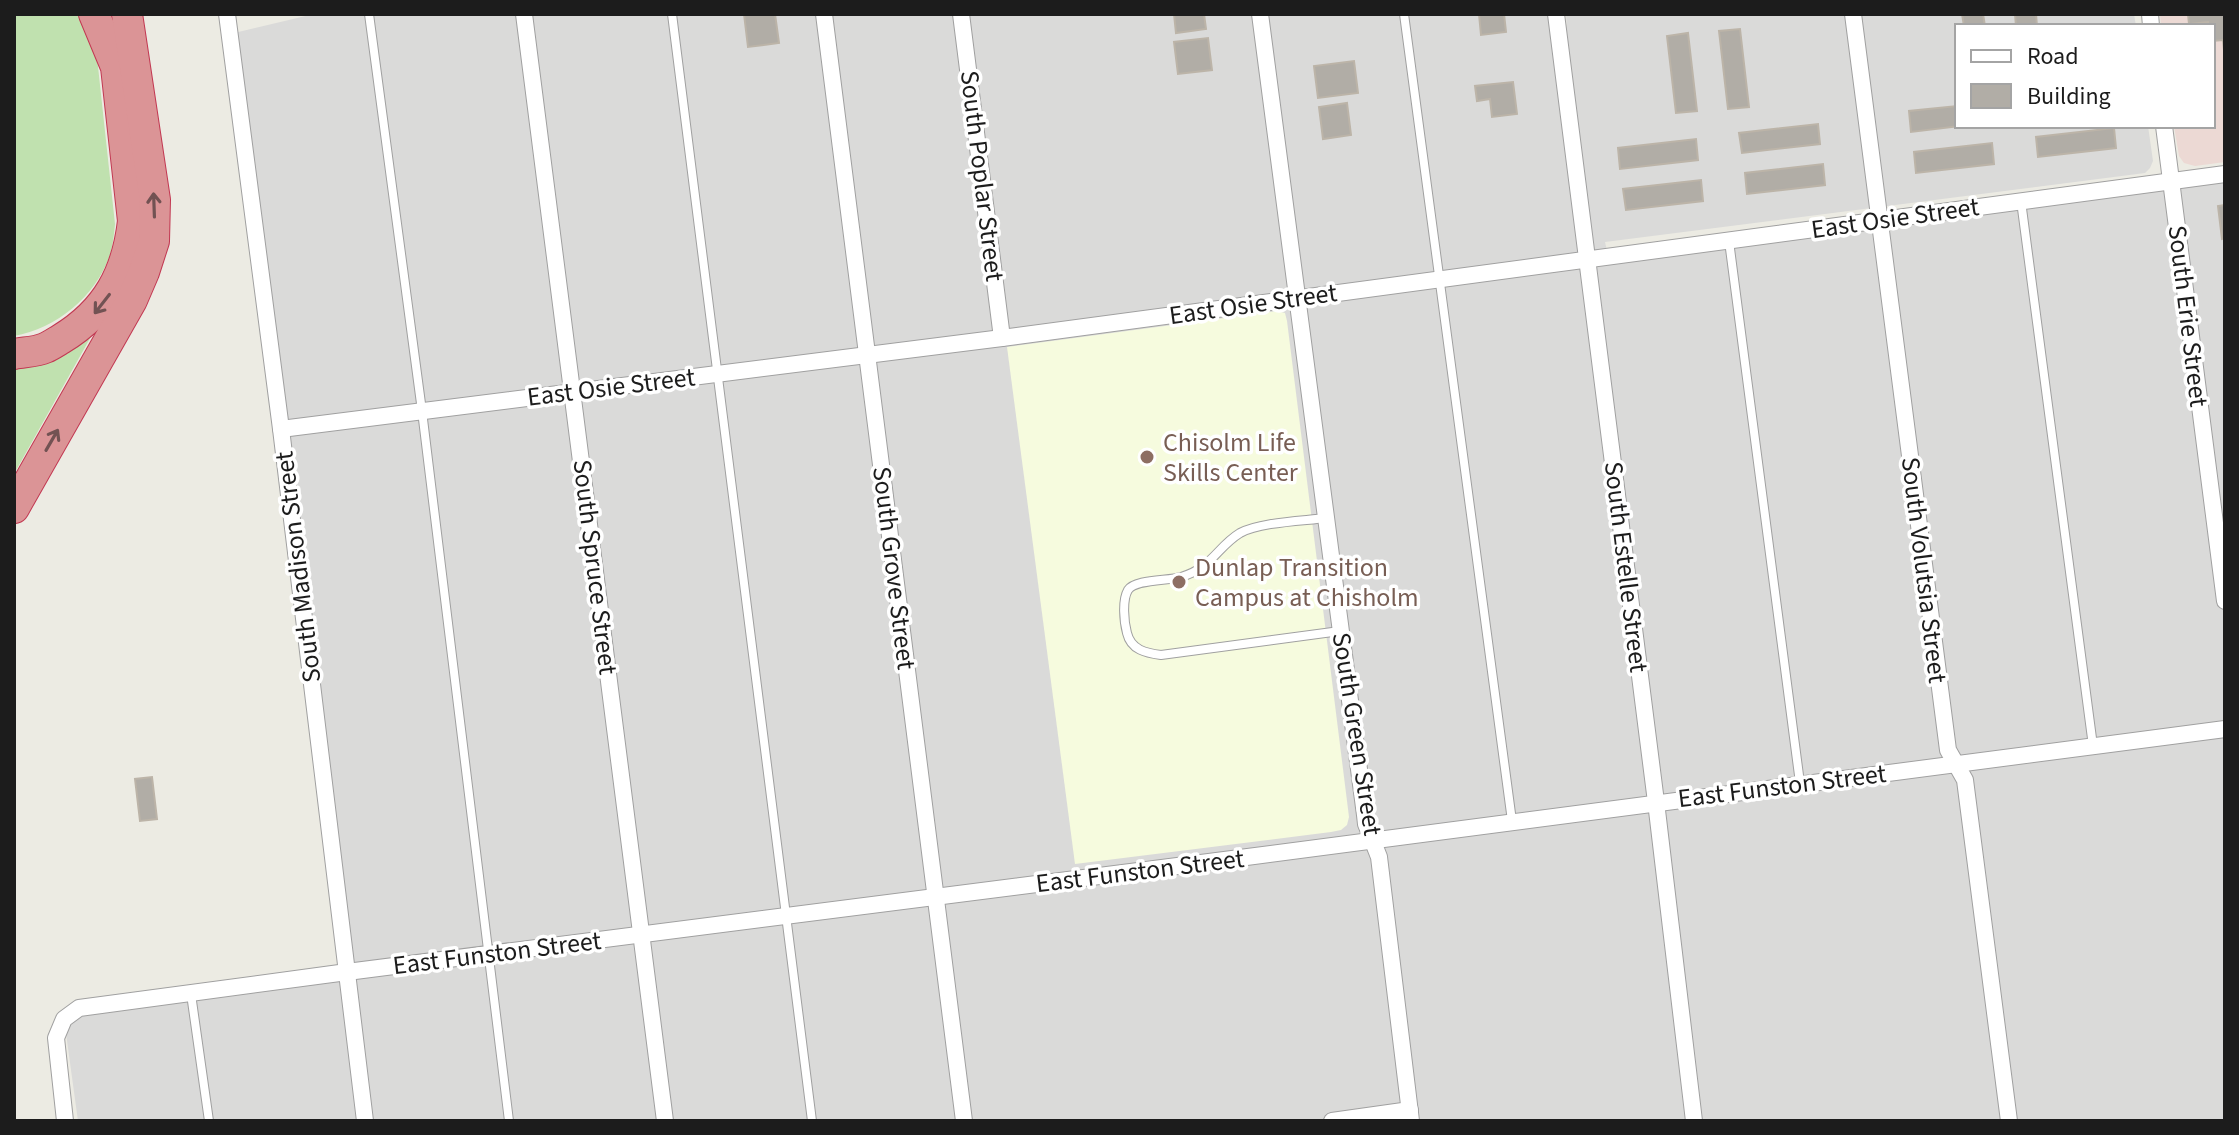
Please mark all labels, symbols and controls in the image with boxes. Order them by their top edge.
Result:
legend [1955,24,2215,128]
text: Road [2027,39,2079,74]
street label: South Poplar Street [951,69,1013,284]
text: Building [2027,79,2111,114]
street label: East Osie Street [1809,188,1981,248]
one-way arrow [146,192,161,219]
street label: South Erie Street [2159,223,2218,409]
street label: East Osie Street [1167,274,1339,334]
one-way arrow [93,293,111,314]
street label: East Osie Street [525,358,697,416]
place label: Chisolm Life Skills Center [1163,424,1299,491]
one-way arrow [45,429,61,452]
marker: Chisolm Life Skills Center [1138,448,1156,466]
street label: South Madison Street [265,449,331,685]
street label: South Volutsia Street [1892,455,1956,685]
street label: South Spruce Street [563,457,627,677]
street label: South Estelle Street [1595,459,1657,675]
street label: South Grove Street [863,464,925,672]
place label: Dunlap Transition Campus at Chisholm [1195,549,1419,616]
marker: Dunlap Transition Campus at Chisholm [1170,573,1188,591]
street label: South Green Street [1323,630,1391,839]
street label: East Funston Street [1676,755,1888,817]
street label: East Funston Street [1034,840,1246,902]
street label: East Funston Street [391,922,603,984]

